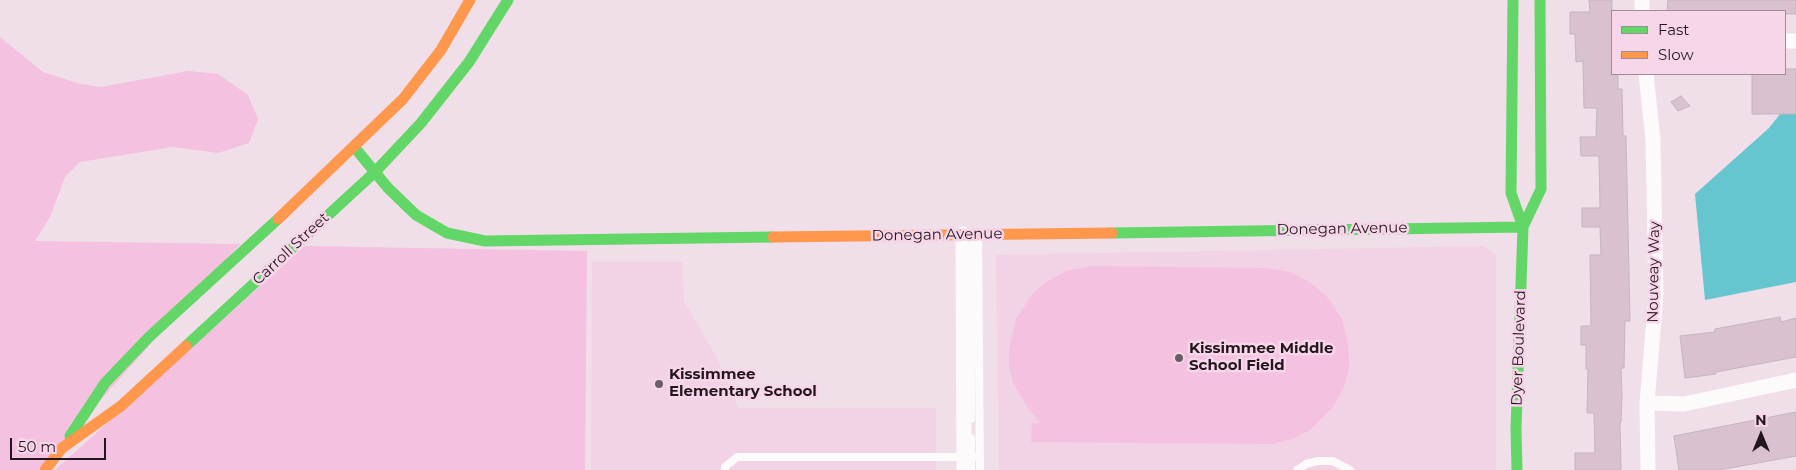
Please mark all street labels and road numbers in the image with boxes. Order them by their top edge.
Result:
street label: Carroll Street [249,209,333,289]
street label: Donegan Avenue [1276,219,1408,239]
street label: Nouveay Way [1644,221,1664,323]
street label: Donegan Avenue [871,225,1003,245]
street label: Dyer Boulevard [1508,290,1530,406]

